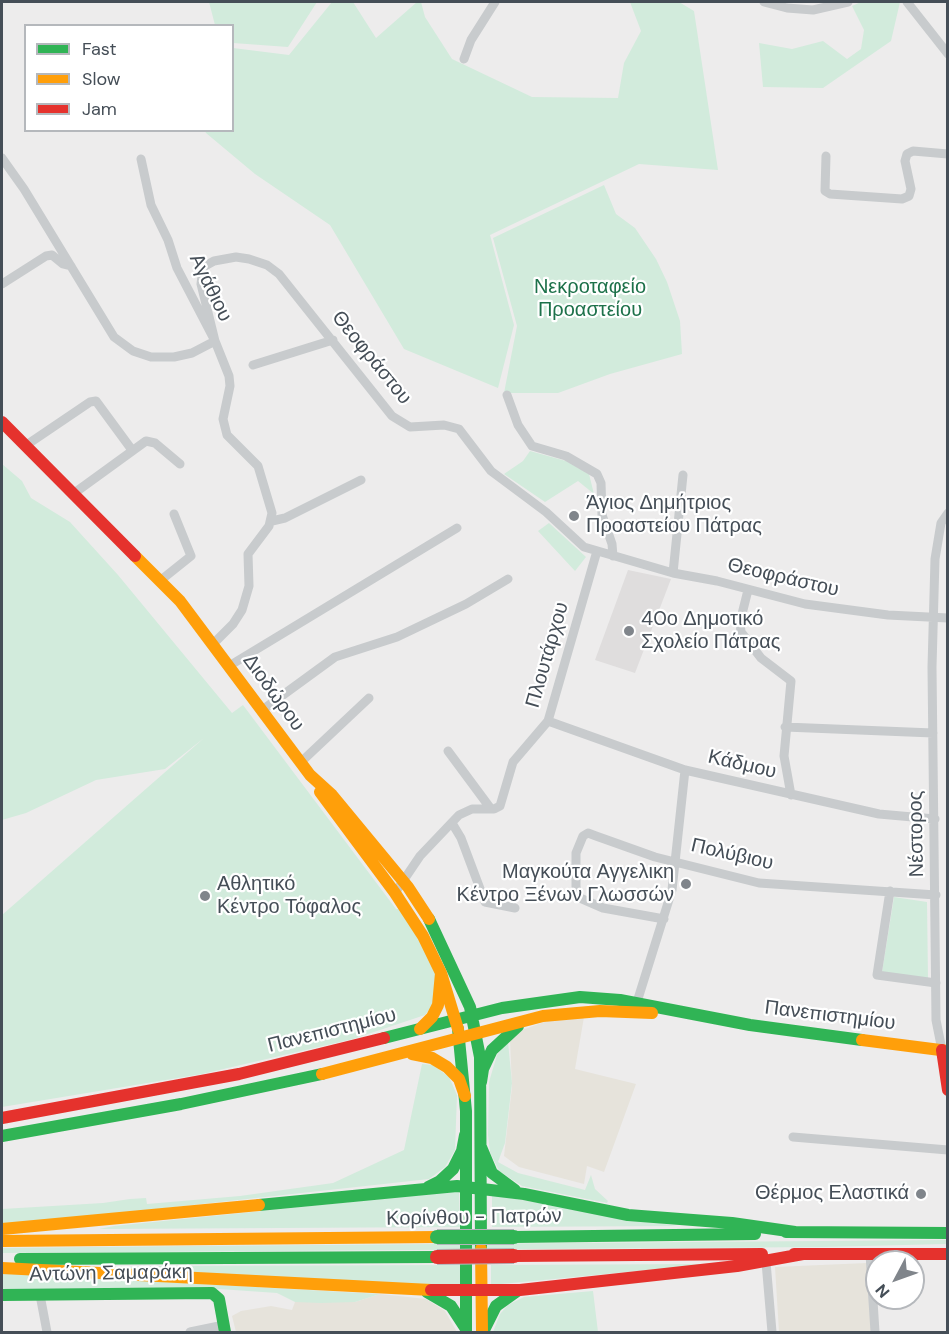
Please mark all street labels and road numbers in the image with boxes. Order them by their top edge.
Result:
street label: Αγάθιου [183,250,237,326]
street label: Θεοφράστου [326,306,416,410]
street label: Θεοφράστου [725,554,841,602]
street label: Πλουτάρχου [521,599,575,711]
street label: Διοδώρου [237,650,309,736]
street label: Κάδμου [706,746,778,784]
street label: Νέστορος [904,791,930,877]
street label: Πολύβιου [689,834,775,876]
street label: Πανεπιστημίου [763,996,897,1036]
street label: Πανεπιστημίου [265,1003,399,1059]
street label: Κορίνθου - Πατρών [386,1204,562,1232]
street label: Αντώνη Σαμαράκη [29,1261,193,1287]

